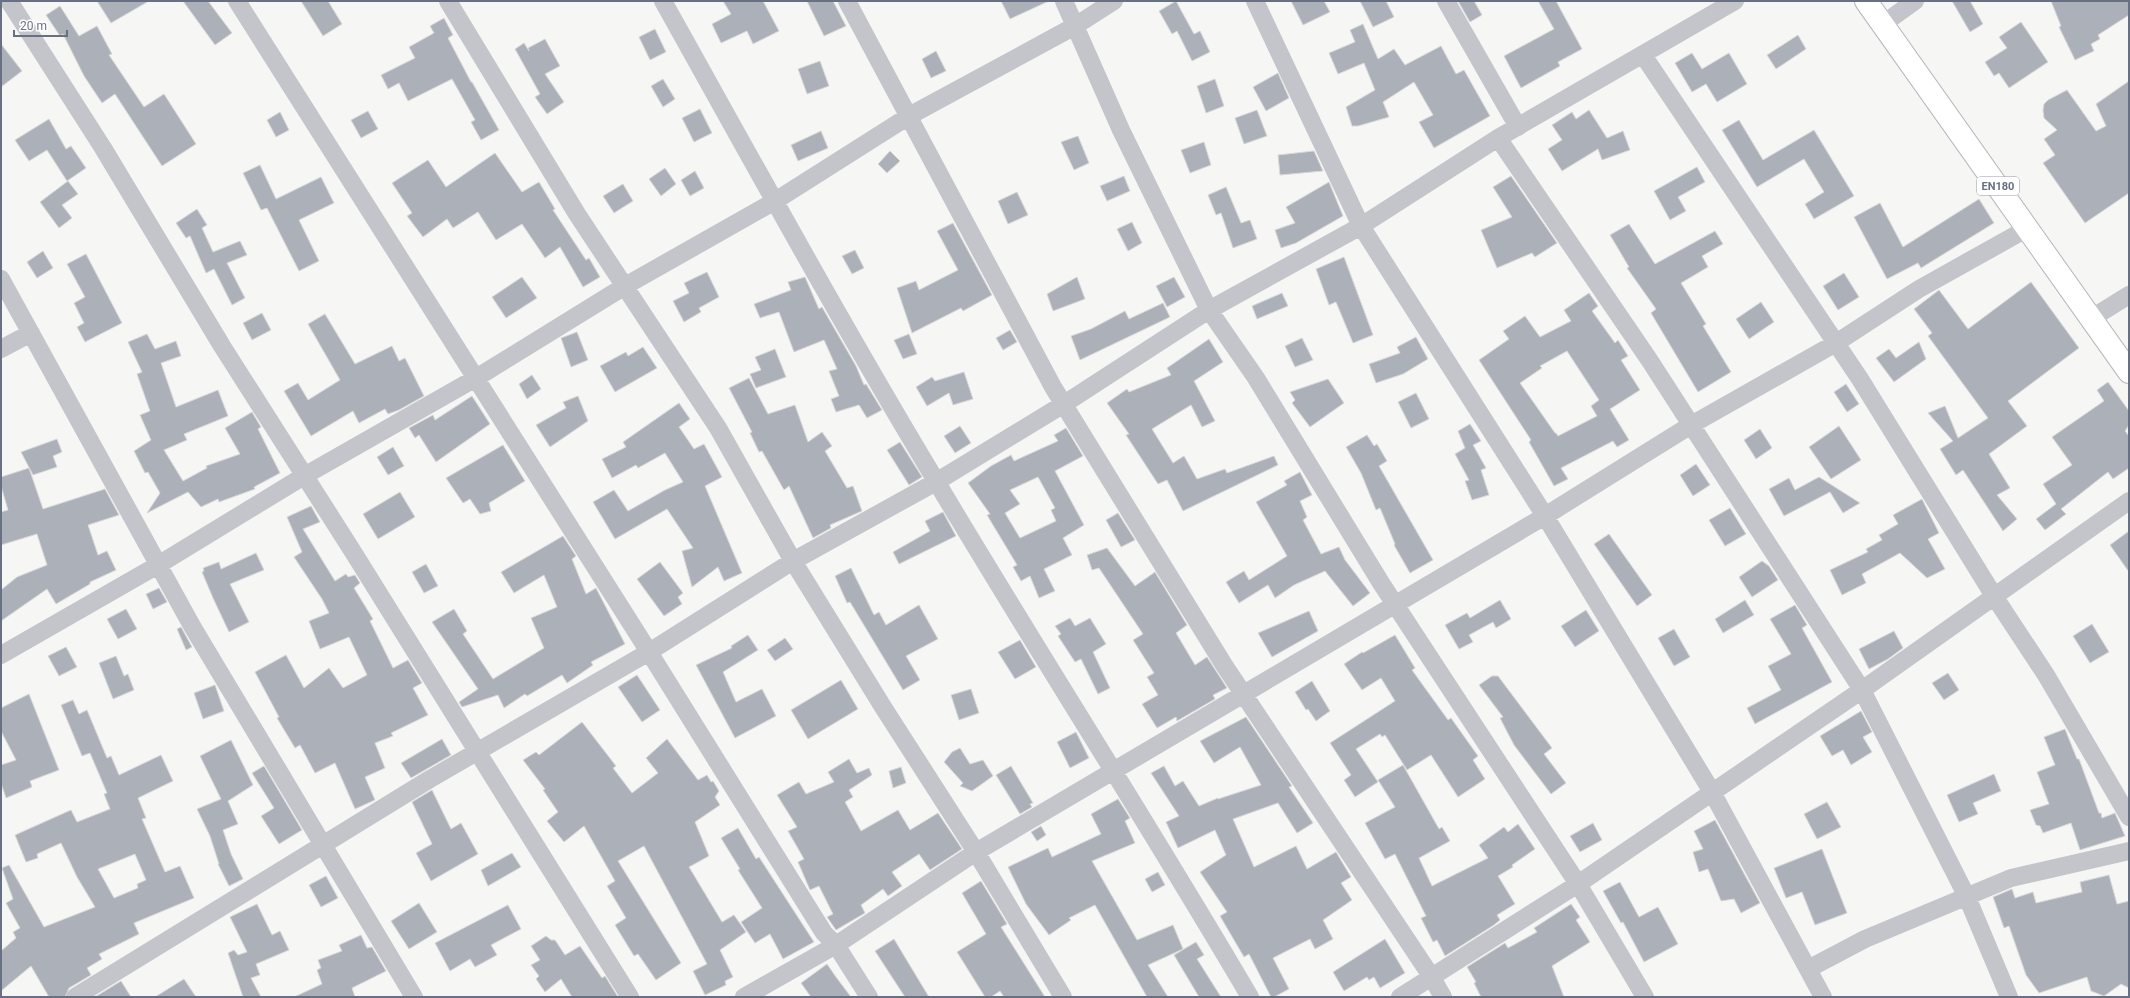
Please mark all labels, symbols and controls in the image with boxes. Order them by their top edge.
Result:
scale bar [14,12,67,38]
text: 20 m [20,19,47,33]
road number: EN180 [1977,177,2019,195]

